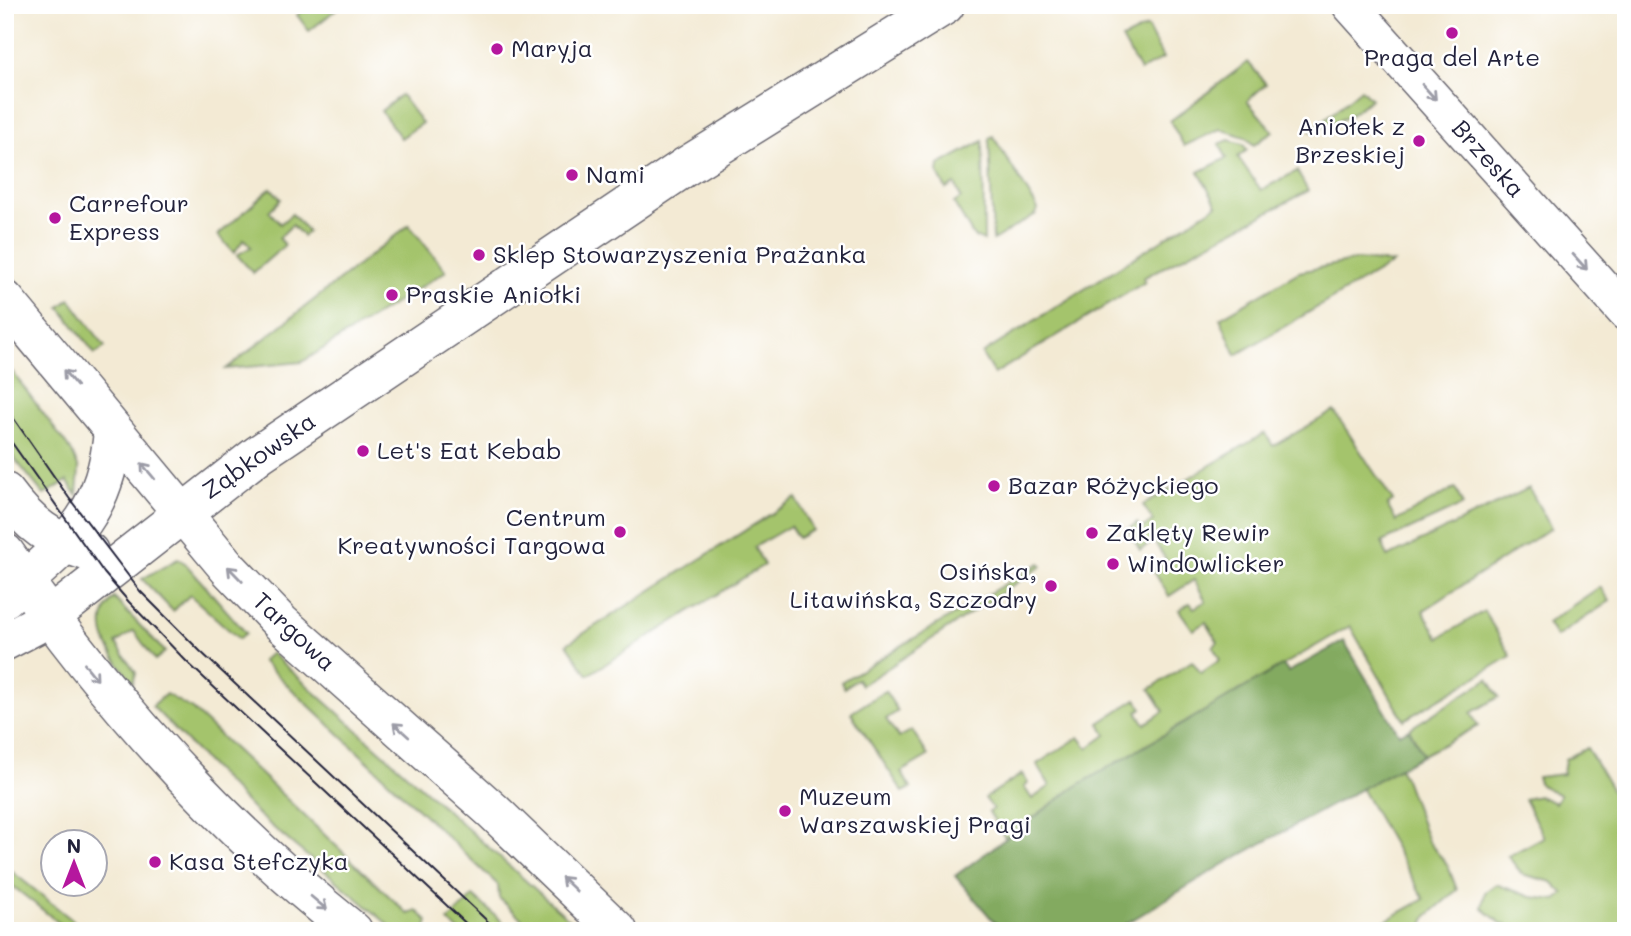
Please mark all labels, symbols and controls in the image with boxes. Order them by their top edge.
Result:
marker: Praga del Arte [1444,25,1460,41]
place label: Maryja [511,32,593,63]
marker: Maryja [489,41,505,57]
place label: Praga del Arte [1364,41,1540,72]
one-way arrow [1420,83,1436,101]
place label: Aniołek z Brzeskiej [1295,110,1405,169]
street label: Brzeska [1446,113,1532,203]
marker: Aniołek z Brzeskiej [1411,133,1427,149]
place label: Nami [586,158,645,189]
marker: Nami [564,167,580,183]
place label: Carrefour Express [69,187,189,246]
marker: Carrefour Express [47,210,63,226]
place label: Sklep Stowarzyszenia Prażanka [493,238,867,269]
marker: Sklep Stowarzyszenia Prażanka [471,247,487,263]
one-way arrow [1572,253,1588,271]
place label: Praskie Aniołki [406,278,581,309]
marker: Praskie Aniołki [384,287,400,303]
one-way arrow [62,370,77,388]
street label: Ząbkowska [195,404,321,505]
place label: Let's Eat Kebab [377,434,562,465]
marker: Let's Eat Kebab [355,443,371,459]
one-way arrow [140,463,155,481]
place label: Bazar Różyckiego [1008,469,1219,500]
marker: Bazar Różyckiego [986,478,1002,494]
place label: Centrum Kreatywności Targowa [337,501,606,560]
place label: Zaklęty Rewir [1106,516,1270,547]
marker: Centrum Kreatywności Targowa [612,524,628,540]
marker: Zaklęty Rewir [1084,525,1100,541]
place label: Wind0wlicker [1127,547,1285,578]
place label: Osińska, Litawińska, Szczodry [790,555,1037,614]
marker: Wind0wlicker [1105,556,1121,572]
one-way arrow [227,566,244,583]
marker: Osińska, Litawińska, Szczodry [1043,578,1059,594]
street label: Targowa [247,585,343,677]
one-way arrow [83,663,99,681]
one-way arrow [393,721,410,738]
place label: Muzeum Warszawskiej Pragi [799,780,1031,839]
marker: Muzeum Warszawskiej Pragi [777,803,793,819]
north arrow [38,828,108,898]
text: N [67,833,81,858]
place label: Kasa Stefczyka [169,845,349,876]
marker: Kasa Stefczyka [147,854,163,870]
one-way arrow [561,875,578,892]
one-way arrow [310,896,328,911]

